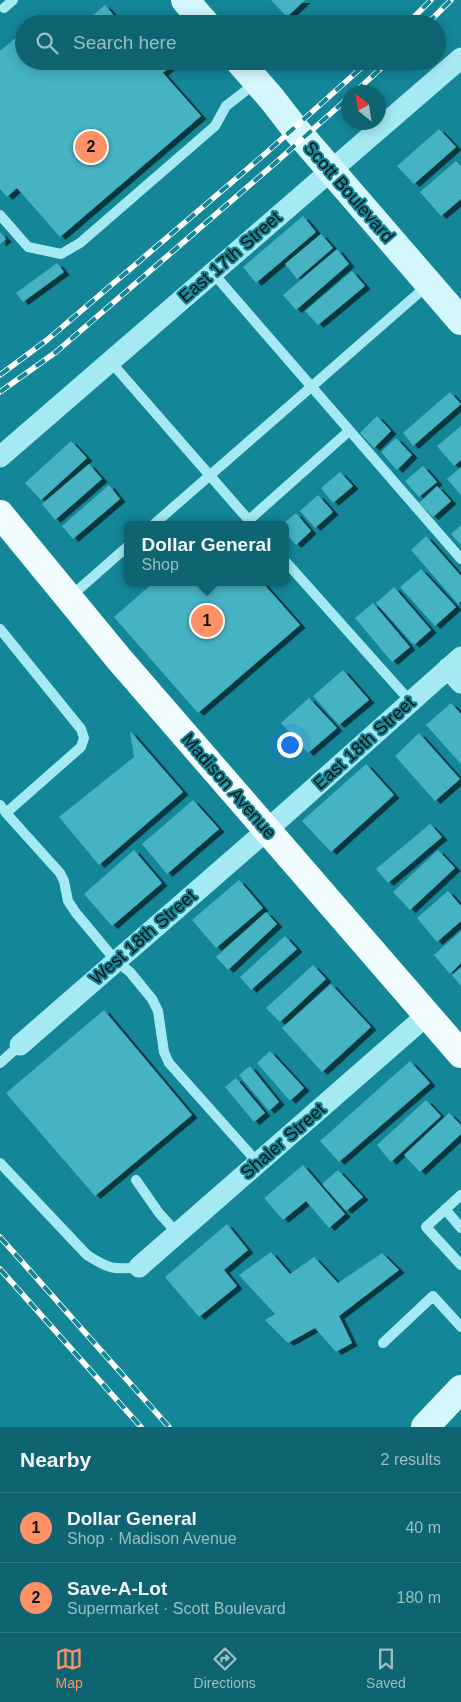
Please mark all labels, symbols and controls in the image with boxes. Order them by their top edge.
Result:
search box [15,15,446,70]
icon: search [33,29,61,57]
text: Search here [73,32,177,53]
north arrow [341,85,386,130]
pin: 2 [75,128,107,166]
street label: Scott Boulevard [300,137,398,247]
street label: East 17th Street [175,207,285,307]
popup [124,521,289,586]
text: Dollar General [142,534,271,555]
text: Shop [142,556,179,573]
pin: 1 [191,602,223,640]
street label: East 18th Street [309,692,419,794]
street label: Madison Avenue [178,729,280,843]
your location [277,732,303,758]
street label: West 18th Street [86,886,200,988]
street label: Shaler Street [237,1099,329,1183]
text: Nearby [20,1448,91,1471]
text: 2 results [381,1451,441,1468]
text: Dollar General [67,1508,197,1529]
text: 1 [32,1519,40,1536]
text: 40 m [405,1519,441,1536]
text: Shop · Madison Avenue [67,1530,237,1547]
text: Save-A-Lot [67,1578,167,1599]
text: 2 [32,1589,40,1606]
text: 180 m [397,1589,441,1606]
text: Supermarket · Scott Boulevard [67,1600,286,1617]
tab: Map [55,1645,83,1691]
tab: Directions [194,1645,256,1691]
tab: Saved [366,1645,406,1691]

